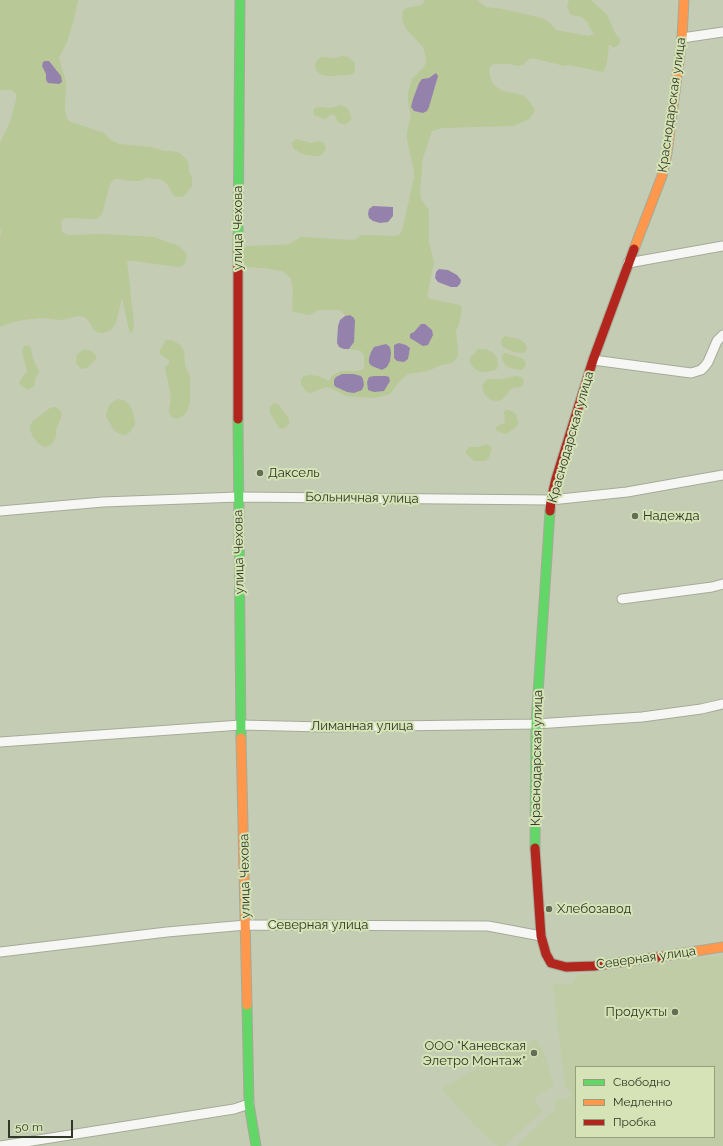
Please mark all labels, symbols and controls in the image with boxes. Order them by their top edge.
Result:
street label: Краснодарская улица [655,36,689,174]
street label: улица Чехова [230,186,246,270]
street label: Краснодарская улица [545,369,597,505]
place label: Даксель [268,465,320,481]
marker: Даксель [255,468,265,478]
street label: Больничная улица [305,489,419,507]
place label: Надежда [643,508,700,524]
street label: улица Чехова [230,510,248,594]
marker: Надежда [630,511,640,521]
street label: Краснодарская улица [528,690,546,826]
street label: Лиманная улица [311,718,413,734]
street label: улица Чехова [236,834,254,918]
place label: Хлебозавод [557,901,631,917]
marker: Хлебозавод [544,904,554,914]
street label: Северная улица [268,917,368,933]
street label: Северная улица [595,943,697,973]
place label: Продукты [606,1004,667,1020]
marker: Продукты [670,1007,680,1017]
place label: ООО "Каневская Элетро Монтаж" [422,1038,526,1069]
marker: ООО "Каневская Элетро Монтаж" [529,1048,539,1058]
legend [575,1066,715,1138]
text: Свободно [613,1075,670,1089]
text: Медленно [613,1095,672,1109]
scale bar [10,1112,75,1138]
text: Пробка [613,1115,656,1129]
text: 50 m [15,1120,43,1134]

